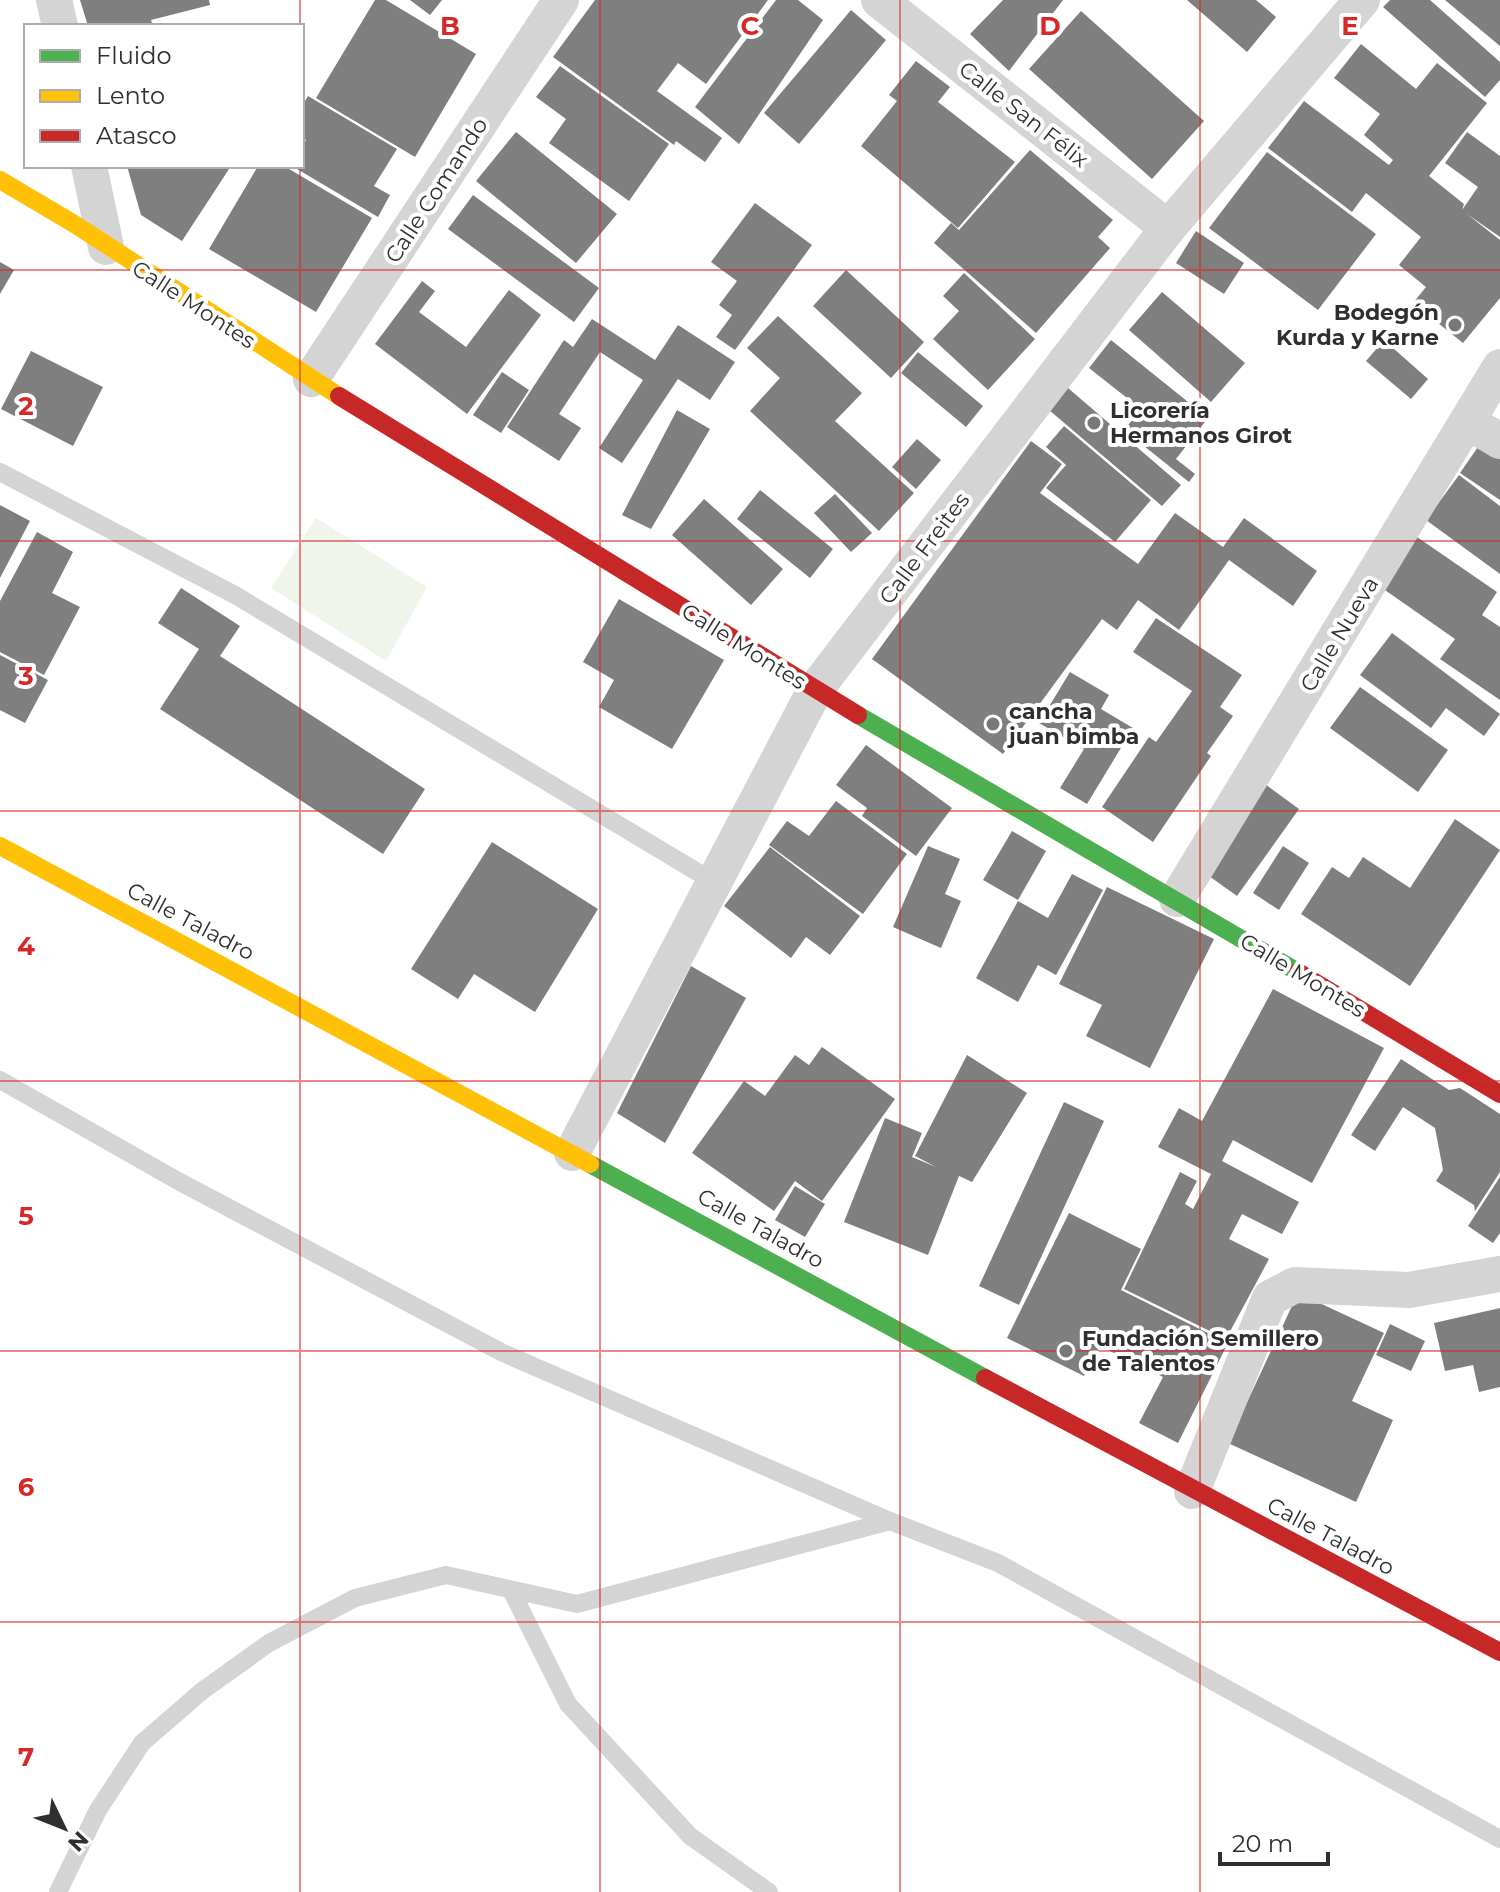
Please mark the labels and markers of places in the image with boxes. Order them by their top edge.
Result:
place label: Bodegón Kurda y Karne [1276,299,1439,351]
marker: Bodegón Kurda y Karne [1446,316,1464,334]
place label: Licorería Hermanos Girot [1110,397,1293,449]
marker: Licorería Hermanos Girot [1085,414,1103,432]
place label: cancha juan bimba [1006,698,1139,750]
marker: cancha juan bimba [984,715,1002,733]
place label: Fundación Semillero de Talentos [1082,1325,1319,1377]
marker: Fundación Semillero de Talentos [1057,1342,1075,1360]

